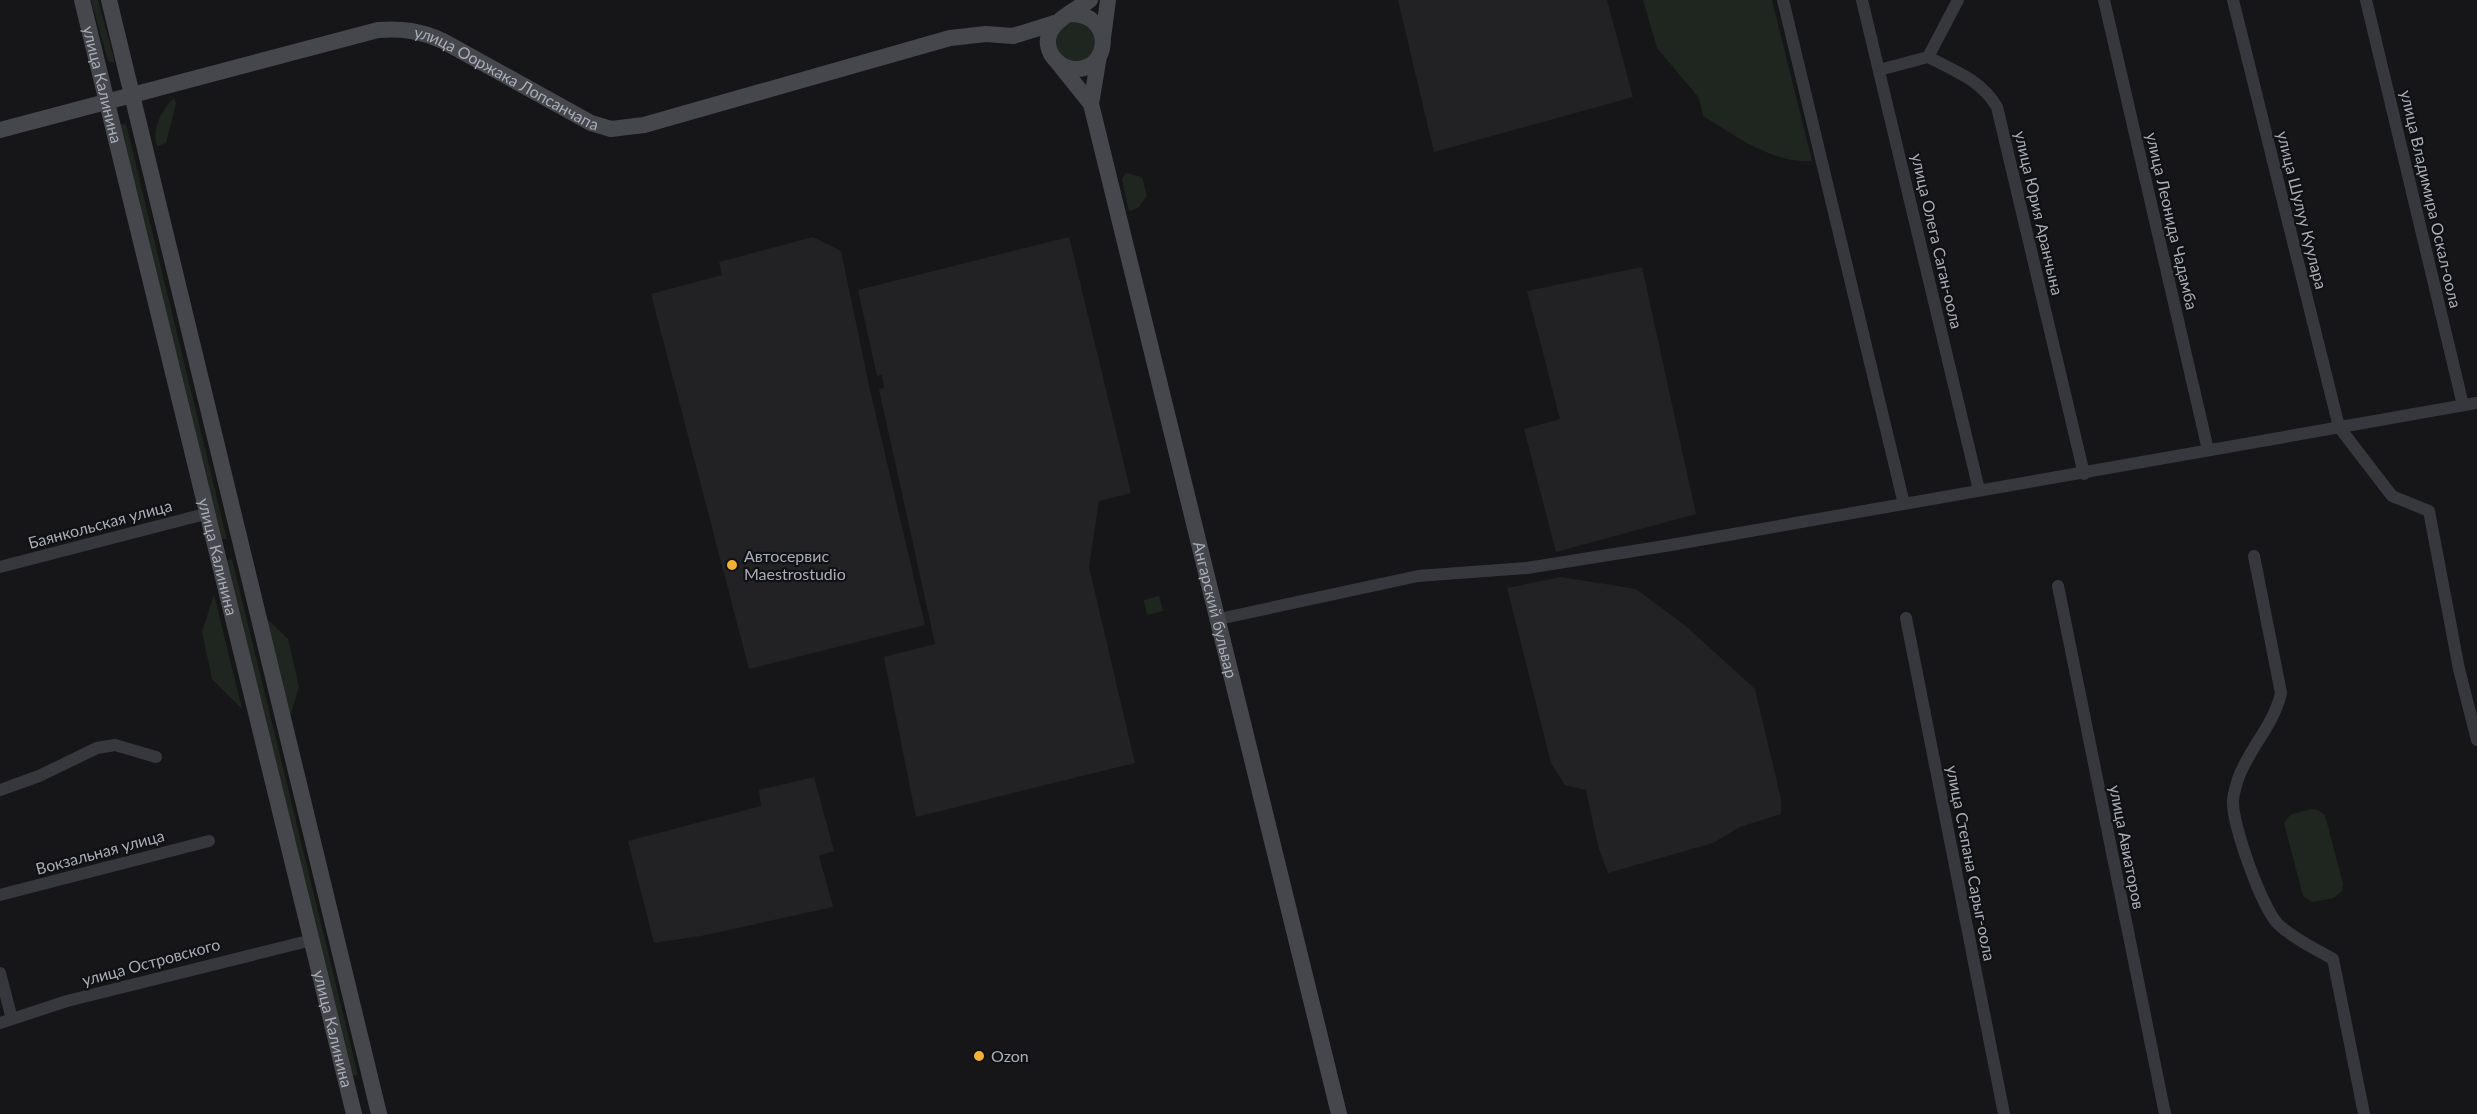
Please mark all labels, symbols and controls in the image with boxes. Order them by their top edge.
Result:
street label: улица Ооржака Лопсанчапа [413,22,601,134]
street label: улица Калинина [80,24,127,145]
street label: улица Владимира Оскал-оола [2397,88,2466,310]
street label: улица Юрия Аранчына [2011,129,2068,297]
street label: улица Шулуу Куулара [2274,129,2331,291]
street label: улица Леонида Чадамба [2143,130,2202,311]
street label: улица Олега Саган-оола [1908,151,1967,330]
street label: Баянкольская улица [26,495,174,552]
street label: улица Калинина [195,496,242,617]
street label: Ангарский бульвар [1190,539,1242,680]
place label: Автосервис Maestrostudio [744,546,846,583]
marker: Автосервис Maestrostudio [725,558,739,572]
street label: улица Степана Сарыг-оола [1943,763,2000,962]
street label: улица Авиаторов [2106,783,2149,911]
street label: Вокзальная улица [33,825,166,878]
street label: улица Островского [80,934,222,989]
street label: улица Калинина [310,968,357,1089]
place label: Ozon [991,1046,1029,1065]
marker: Ozon [972,1049,986,1063]

